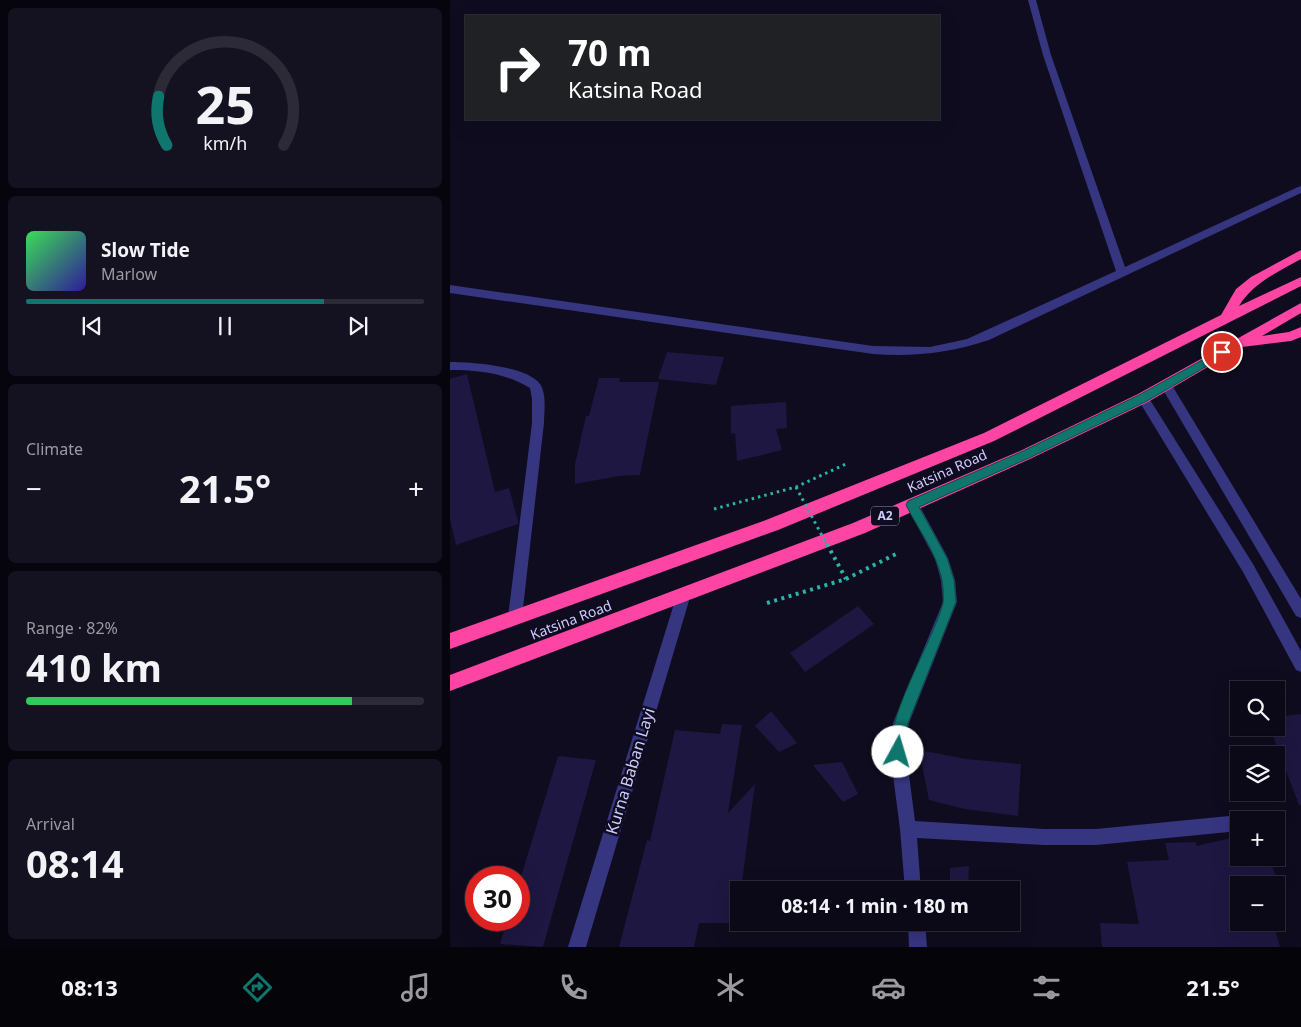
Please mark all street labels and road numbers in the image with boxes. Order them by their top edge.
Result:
street label: Katsina Road [904,444,990,497]
road number: A2 [871,506,899,526]
street label: Katsina Road [527,595,614,644]
street label: Kurna Baban Layi [600,705,660,837]

